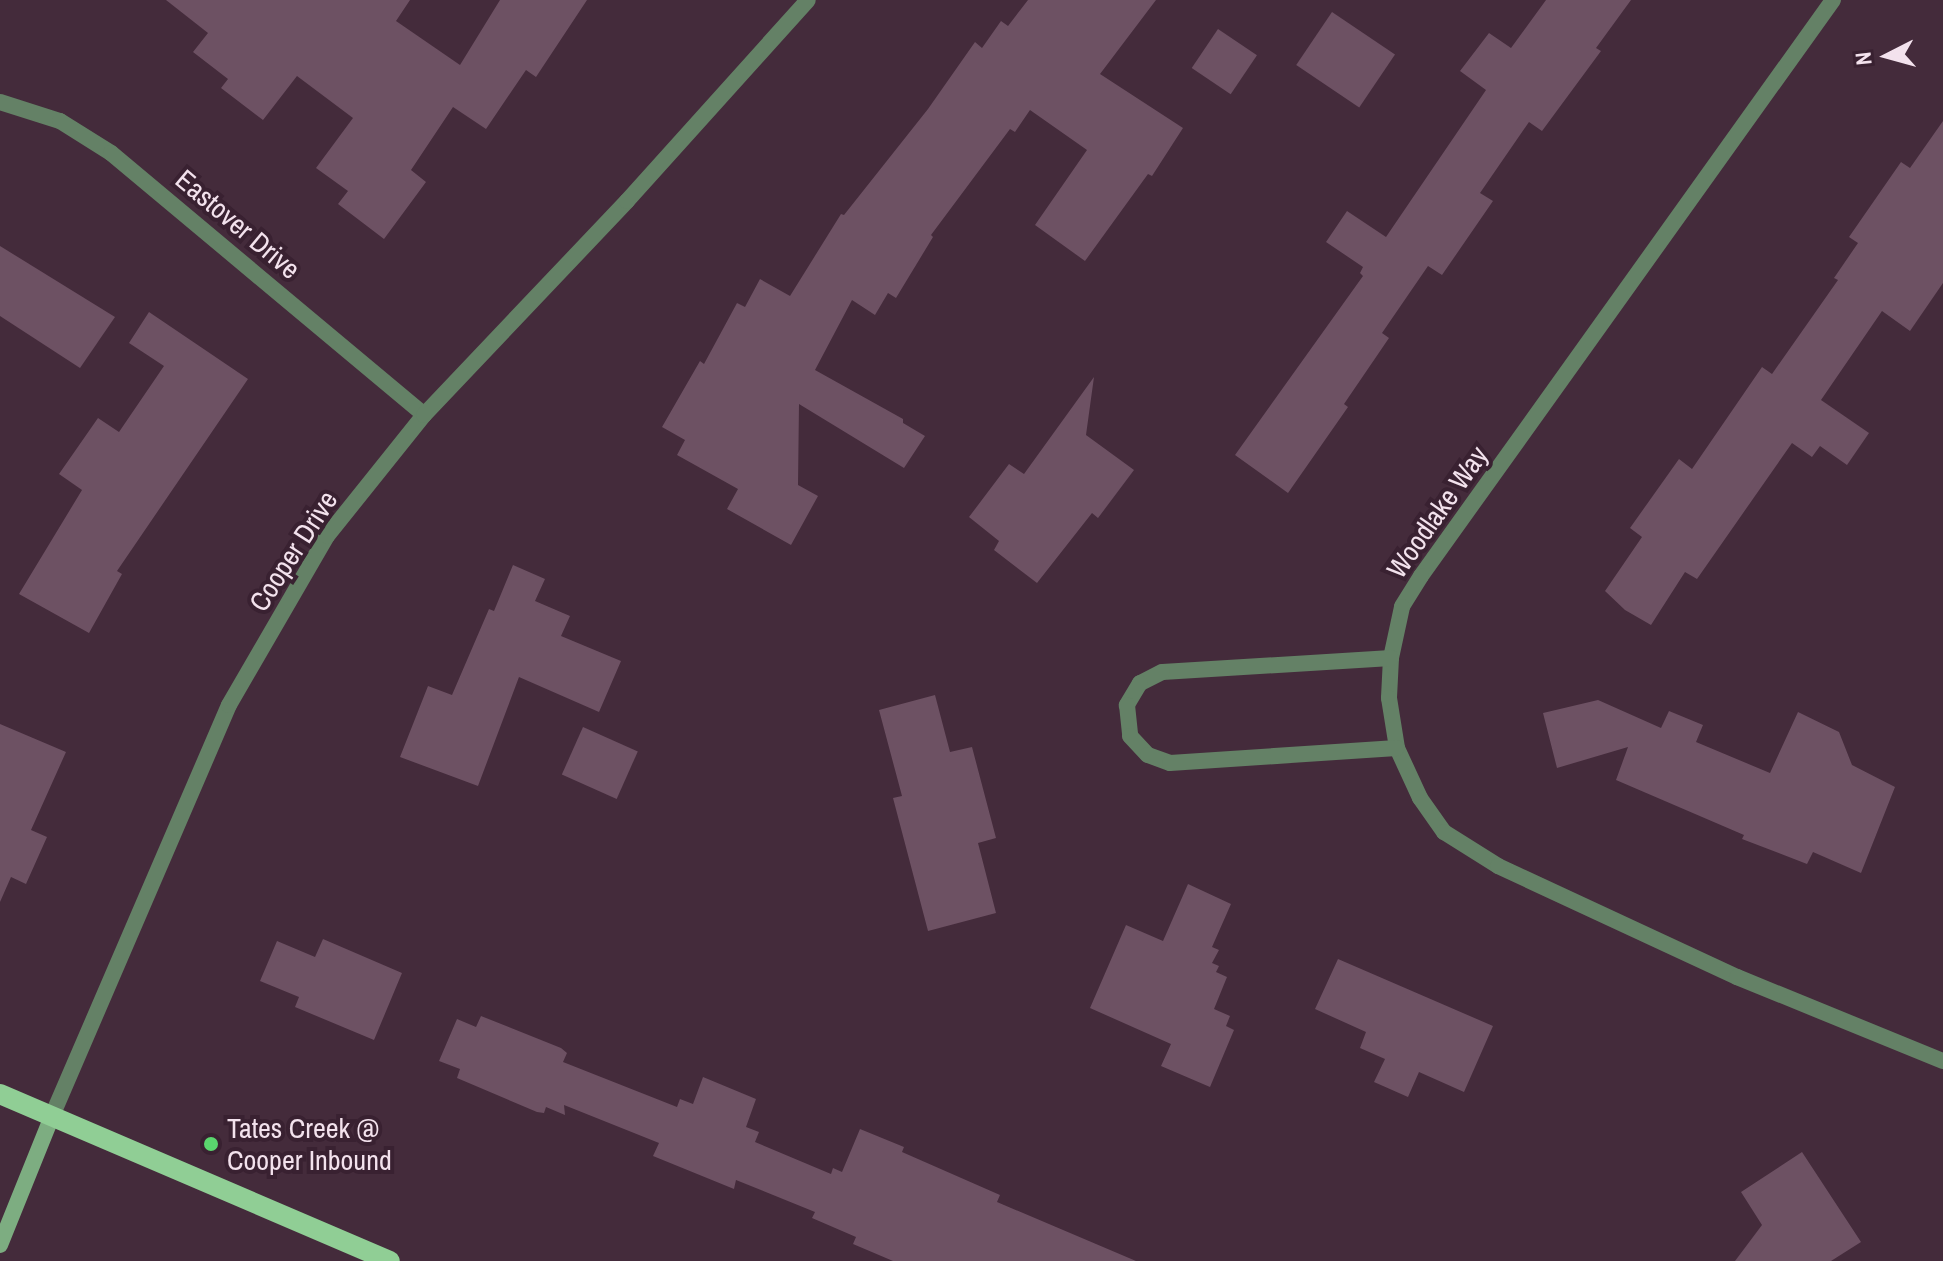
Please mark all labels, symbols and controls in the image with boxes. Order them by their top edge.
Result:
north arrow [1847,16,1927,96]
text: N [1848,50,1879,67]
street label: Eastover Drive [169,162,307,286]
street label: Woodlake Way [1379,440,1495,584]
street label: Cooper Drive [242,485,344,617]
place label: Tates Creek @ Cooper Inbound [227,1111,392,1177]
marker: Tates Creek @ Cooper Inbound [202,1135,220,1153]

